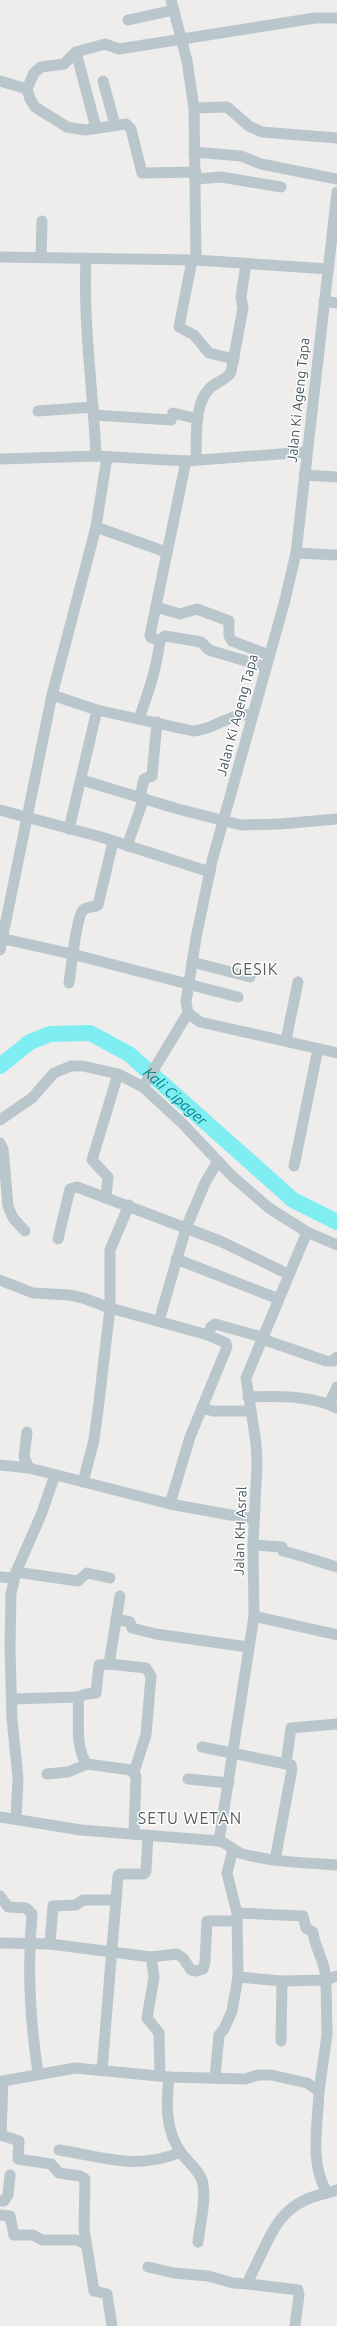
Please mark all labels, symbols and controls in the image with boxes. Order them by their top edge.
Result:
street label: Jalan Ki Ageng Tapa [283,337,313,463]
street label: Jalan Ki Ageng Tapa [213,652,261,778]
district label: GESIK [232,960,278,978]
water label: Kali Cipager [141,1063,212,1129]
street label: Jalan KH Asral [230,1486,250,1576]
district label: SETU WETAN [138,1809,242,1827]

